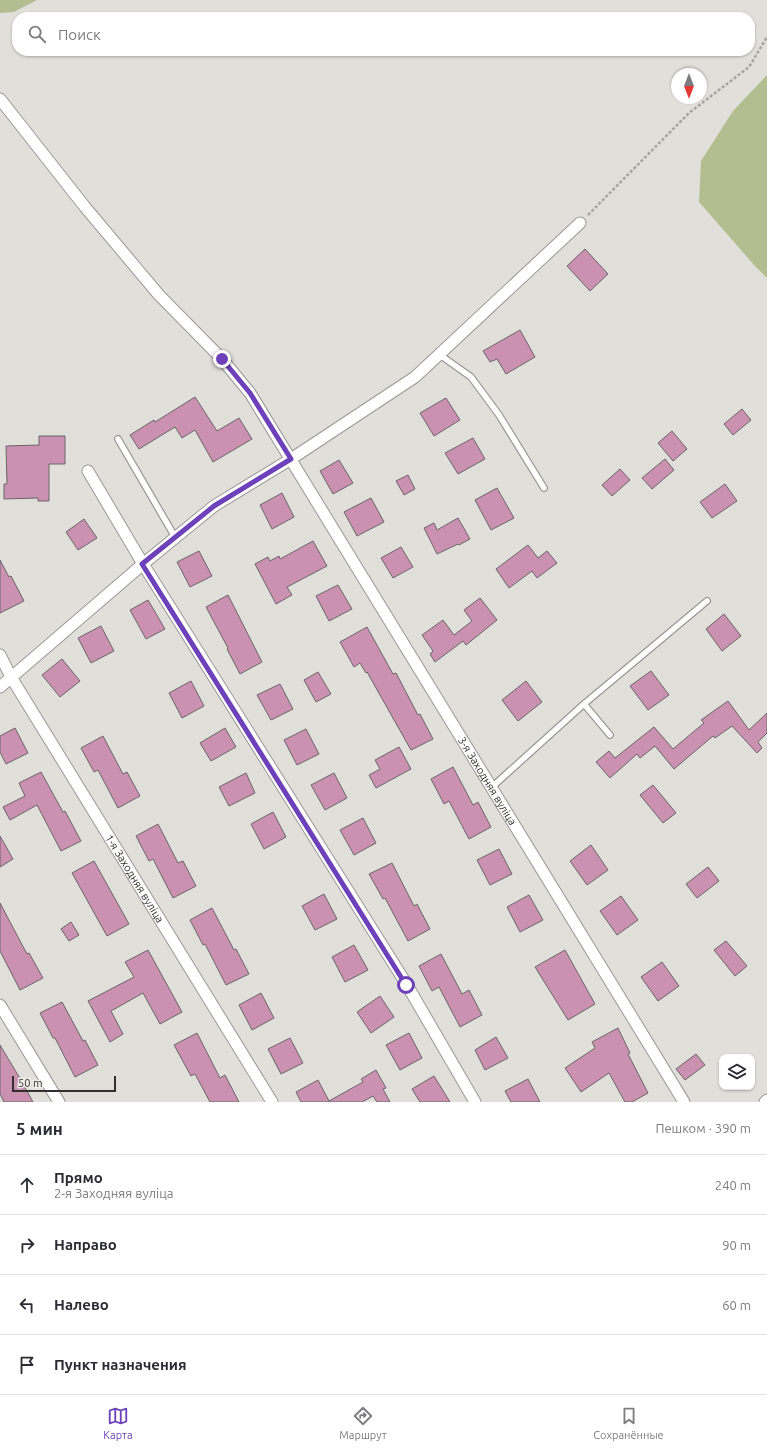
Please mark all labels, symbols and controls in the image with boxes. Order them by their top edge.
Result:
search box [12,12,755,56]
icon: search [26,23,48,45]
text: Поиск [58,26,101,43]
north arrow [671,68,707,104]
route end [213,350,231,368]
street label: 3-я Заходняя вуліца [456,735,519,827]
street label: 1-я Заходняя вуліца [103,832,166,925]
route start [397,976,415,994]
map controls [719,1054,755,1090]
button: layers [719,1054,755,1090]
scale bar [12,1074,116,1093]
text: 50 m [18,1077,42,1089]
text: 5 мин [16,1119,63,1138]
text: Пешком · 390 m [655,1121,751,1135]
text: Прямо [54,1169,103,1186]
icon: ahead [16,1174,38,1196]
text: 240 m [715,1178,751,1192]
text: 2-я Заходняя вуліца [54,1186,173,1200]
icon: right [16,1234,38,1256]
text: Направо [54,1236,117,1253]
text: 90 m [722,1238,751,1252]
icon: left [16,1294,38,1316]
text: Налево [54,1296,109,1313]
text: 60 m [722,1298,751,1312]
icon: arrive [16,1354,38,1376]
text: Пункт назначения [54,1356,187,1373]
tab: Карта [103,1405,133,1441]
tab: Маршрут [339,1405,387,1441]
tab: Сохранённые [593,1405,664,1441]

